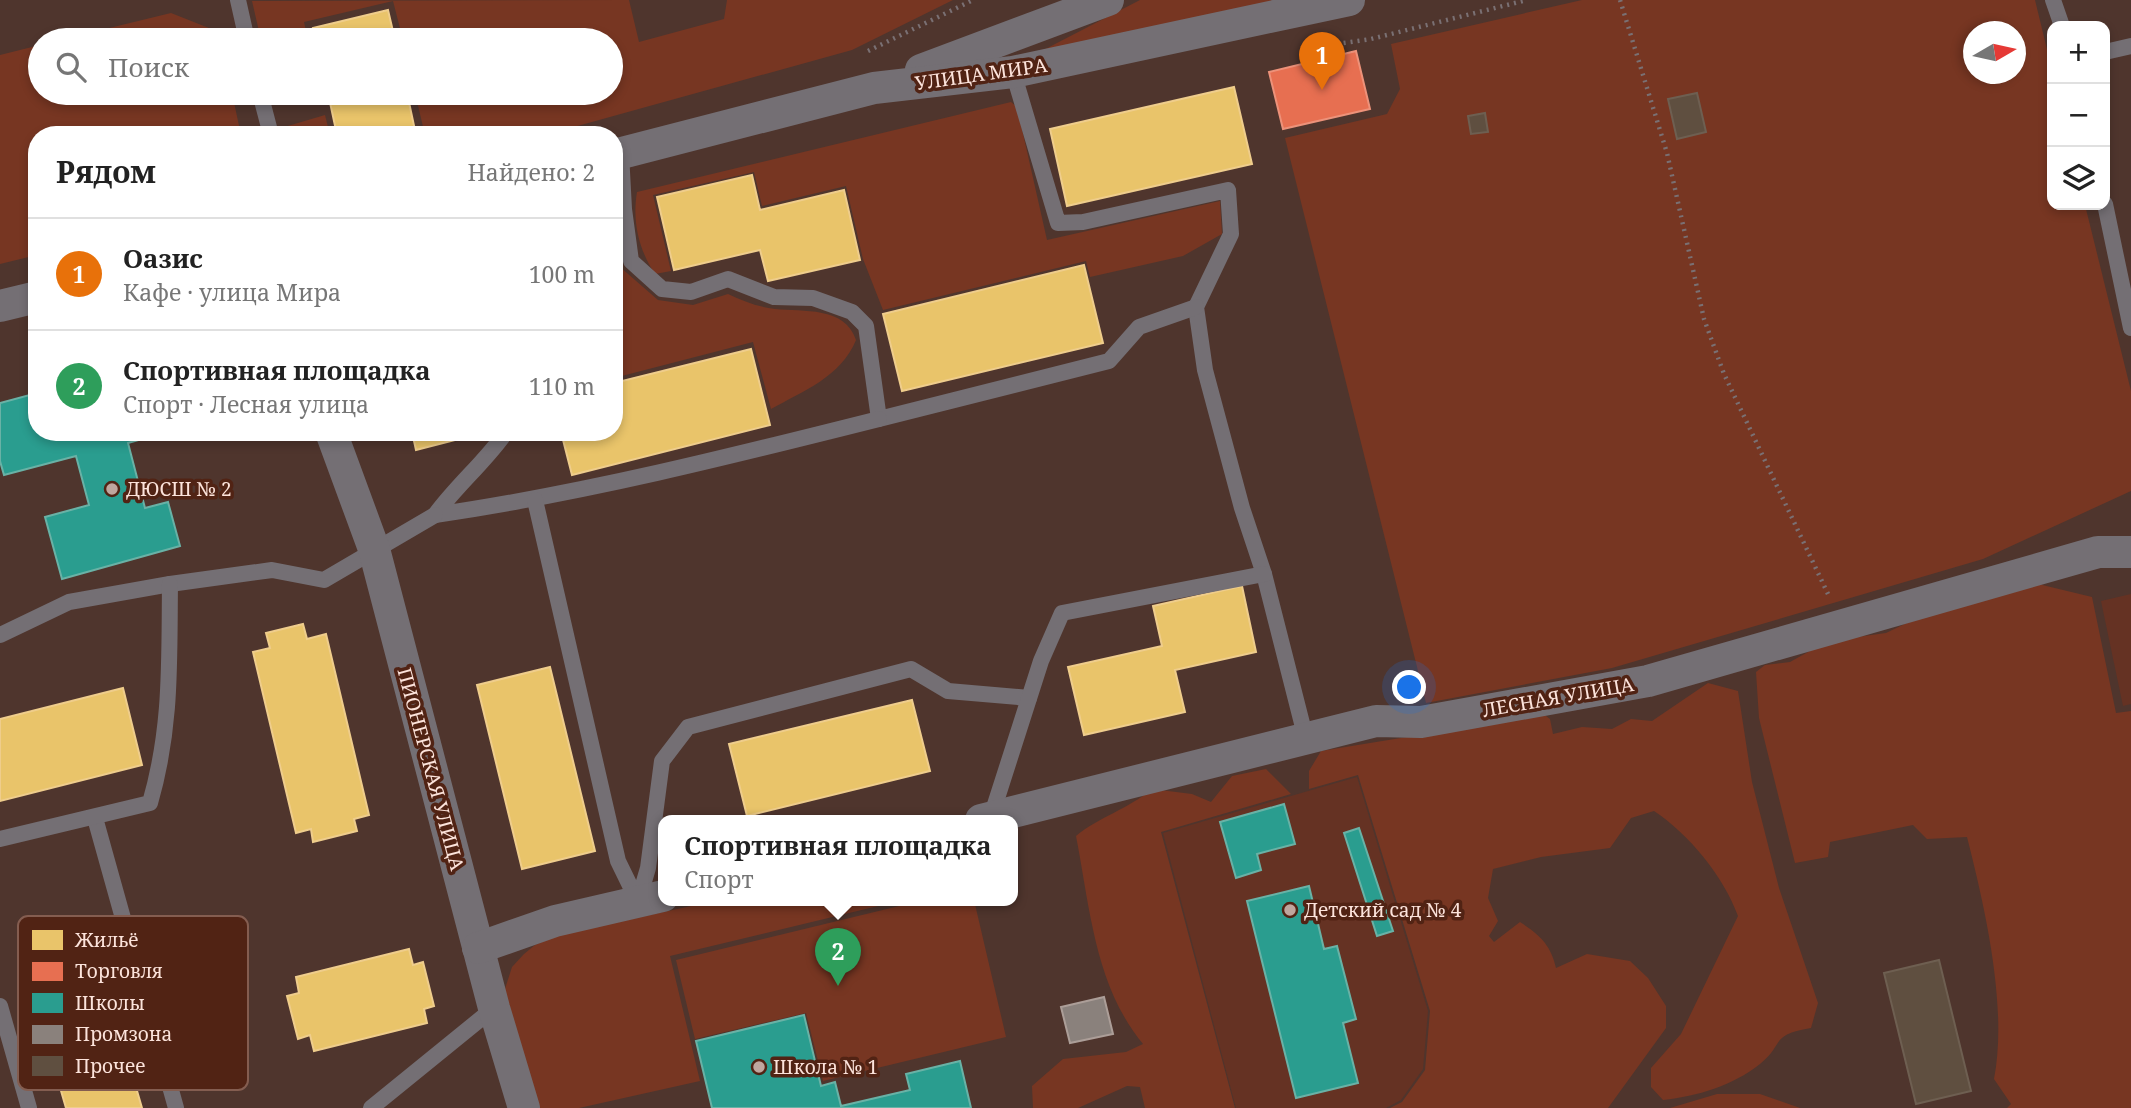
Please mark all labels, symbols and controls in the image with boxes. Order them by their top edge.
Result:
north arrow [1963,21,2026,84]
map controls [2047,21,2110,210]
button: + [2047,21,2110,84]
search box [28,28,623,105]
pin: 1 [1299,32,1345,90]
icon: search [52,48,90,86]
text: Поиск [108,49,189,85]
street label: УЛИЦА МИРА [913,52,1049,96]
button: − [2047,84,2110,147]
button: layers [2047,147,2110,210]
text: Рядом [56,151,156,192]
text: Найдено: 2 [467,156,595,188]
text: Оазис [123,240,203,276]
text: 1 [73,258,86,290]
text: 100 m [529,258,595,290]
text: Кафе · улица Мира [123,276,341,308]
text: Спортивная площадка [123,352,431,388]
text: 2 [73,370,86,402]
text: 110 m [529,370,595,402]
text: Спорт · Лесная улица [123,388,369,420]
place label: ДЮСШ № 2 [126,476,232,502]
marker: ДЮСШ № 2 [104,481,120,497]
street label: ПИОНЕРСКАЯ УЛИЦА [391,665,471,874]
your location [1392,670,1426,704]
street label: ЛЕСНАЯ УЛИЦА [1480,671,1636,723]
popup [658,815,1018,906]
text: Спортивная площадка [684,827,992,863]
text: Спорт [684,863,754,895]
place label: Детский сад № 4 [1304,897,1462,923]
marker: Детский сад № 4 [1282,902,1298,918]
legend [18,916,248,1090]
text: Жильё [74,927,138,953]
pin: 2 [815,928,861,986]
text: Торговля [75,958,163,984]
text: Школы [75,990,145,1016]
text: Промзона [75,1021,172,1047]
text: Прочее [75,1053,145,1079]
place label: Школа № 1 [773,1054,878,1080]
marker: Школа № 1 [751,1059,767,1075]

